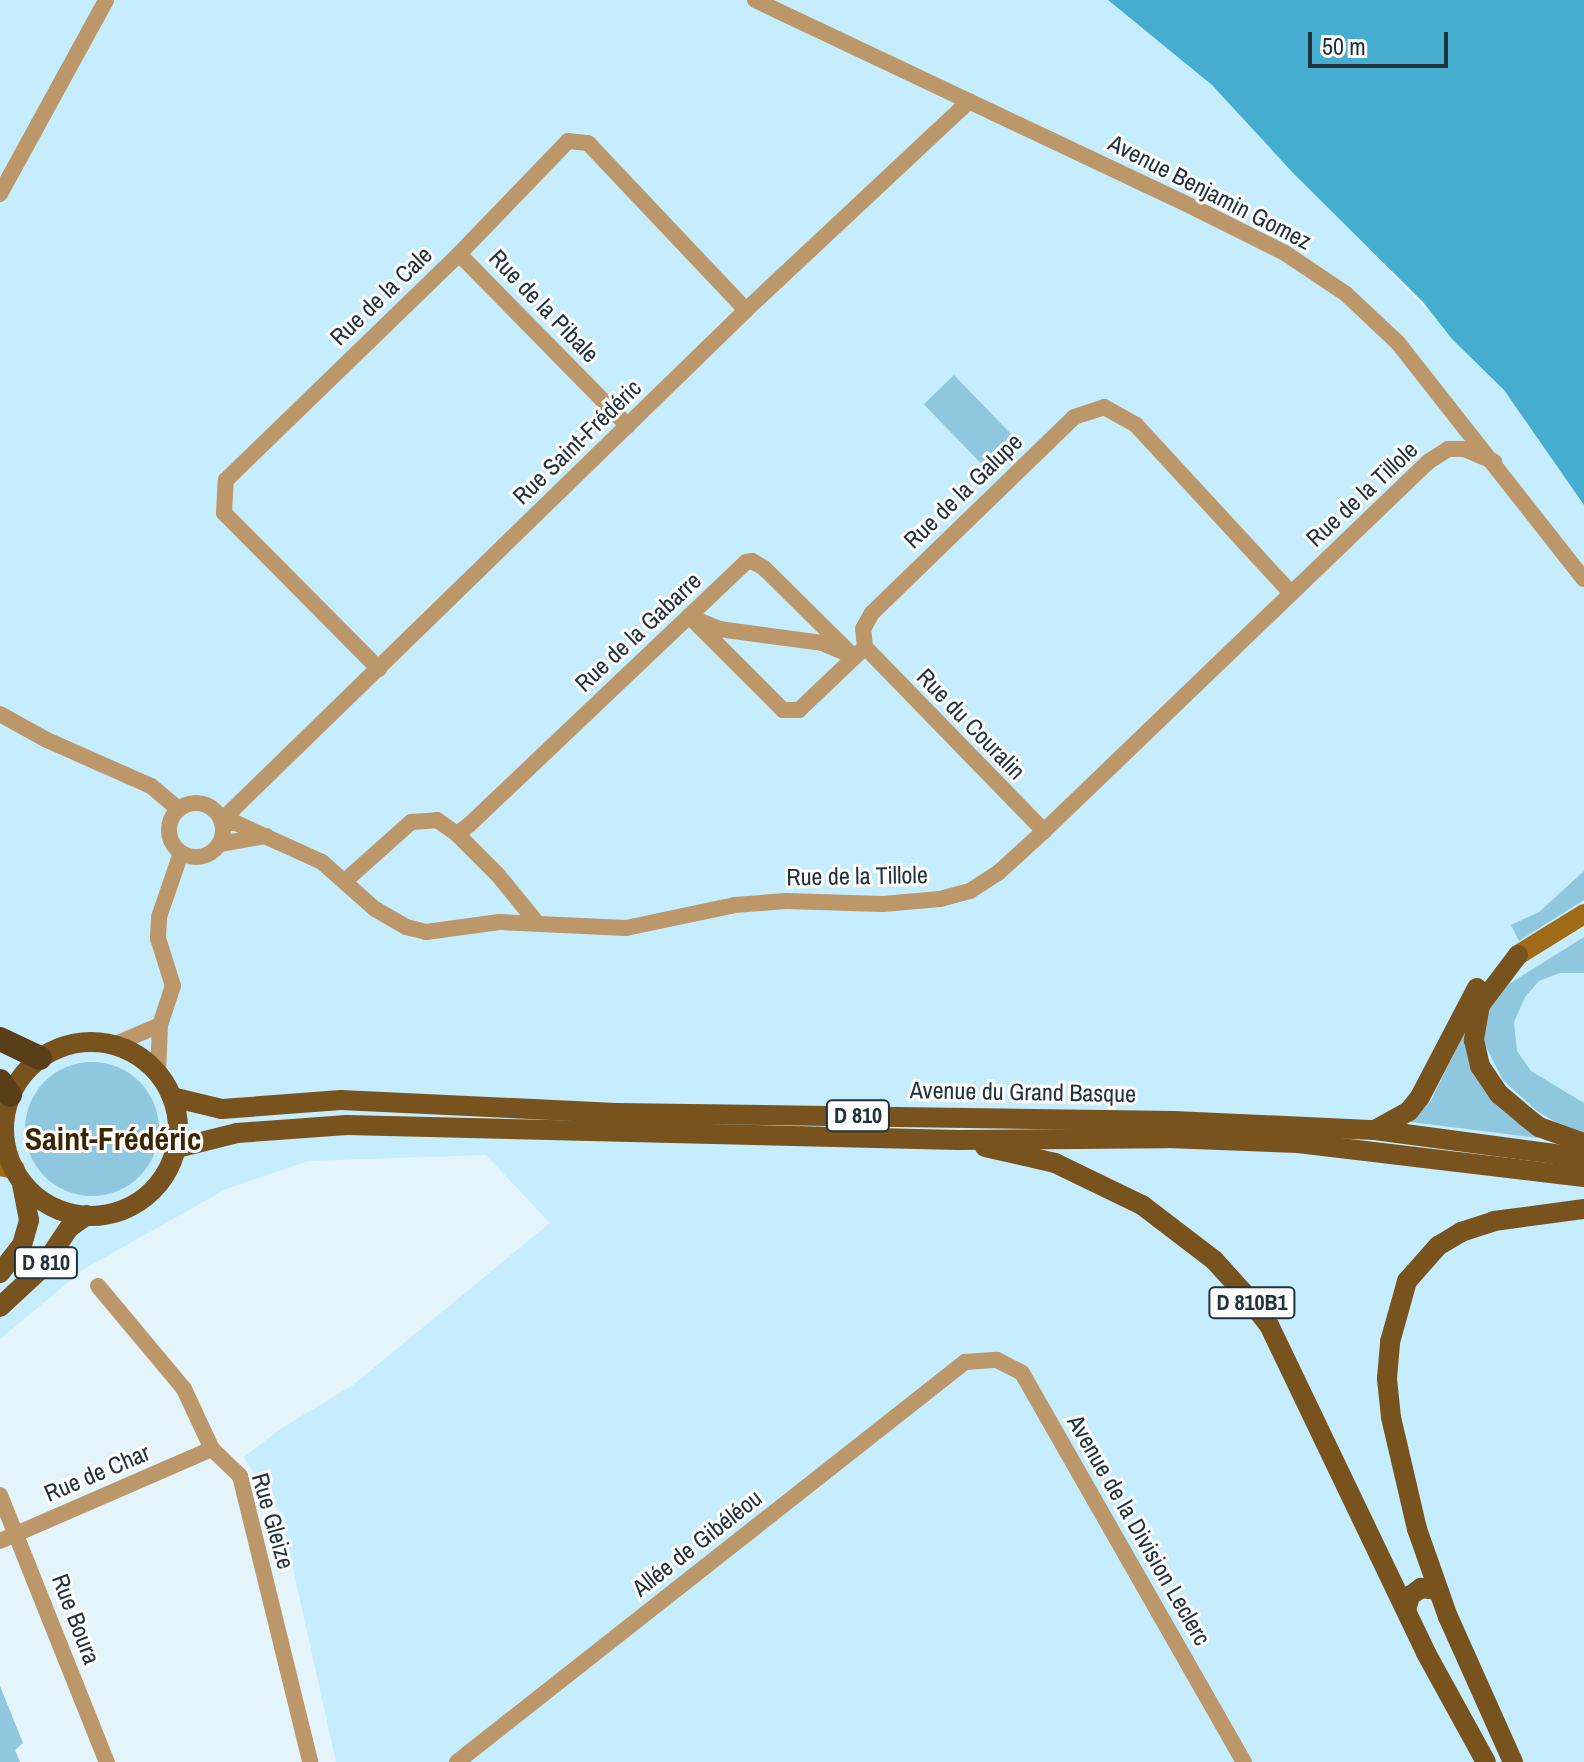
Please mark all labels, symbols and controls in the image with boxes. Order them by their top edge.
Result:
scale bar [1312,16,1452,66]
text: 50 m [1322,30,1366,62]
street label: Avenue Benjamin Gomez [1104,128,1316,256]
street label: Rue de la Cale [324,240,438,352]
street label: Rue de la Pibale [483,244,605,368]
street label: Rue Saint-Frédéric [507,374,647,510]
street label: Rue de la Galupe [898,427,1028,555]
street label: Rue de la Tillole [1300,435,1424,553]
street label: Rue de la Gabarre [569,566,707,698]
street label: Rue du Couralin [911,662,1031,786]
street label: Rue de la Tillole [786,860,928,892]
street label: Avenue du Grand Basque [910,1076,1136,1108]
road number: D 810 [824,1098,892,1134]
district label: Saint-Frédéric [25,1120,201,1158]
road number: D 810 [12,1245,80,1281]
road number: D 810B1 [1208,1285,1296,1321]
street label: Avenue de la Division Leclerc [1061,1410,1217,1650]
street label: Rue de Char [40,1438,154,1508]
street label: Rue Gleize [246,1470,300,1572]
street label: Allée de Gibéléou [626,1483,768,1603]
street label: Rue Boura [46,1570,106,1668]

